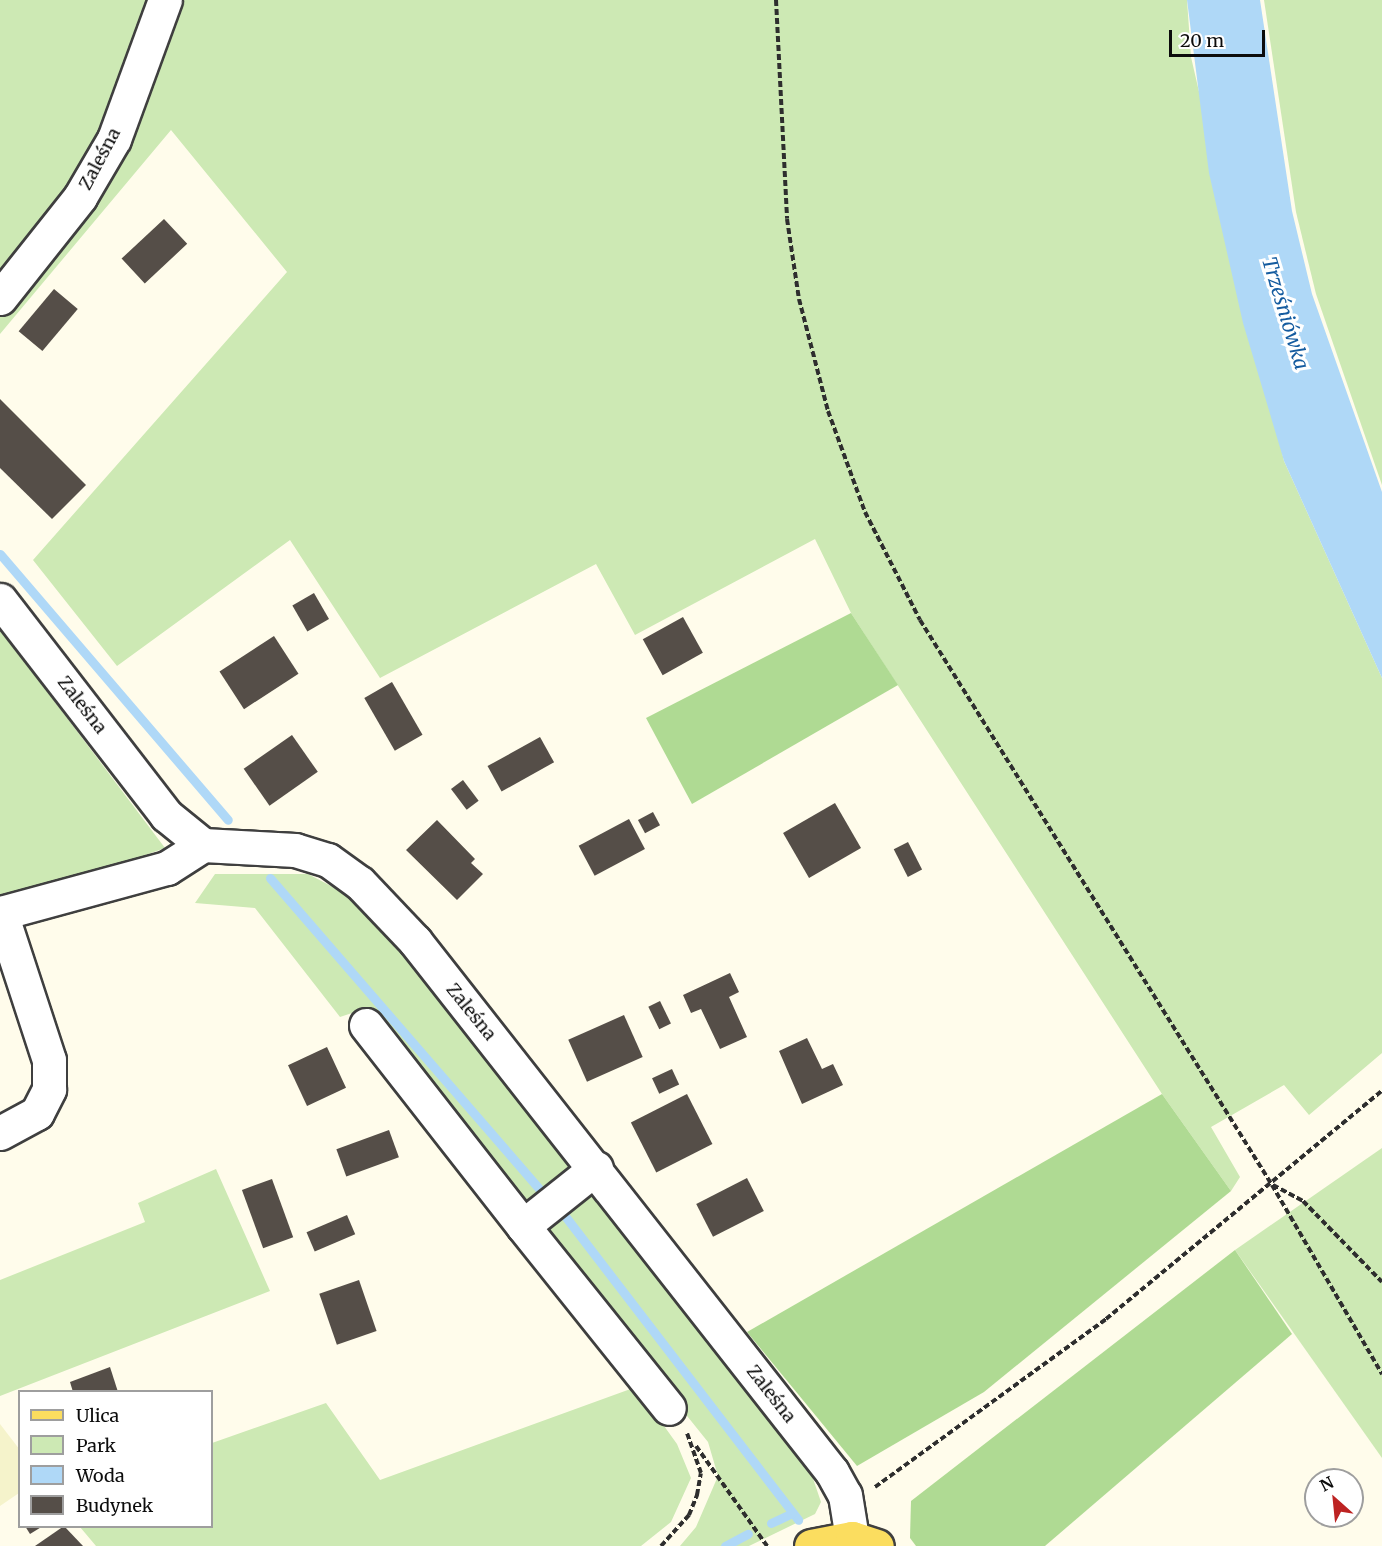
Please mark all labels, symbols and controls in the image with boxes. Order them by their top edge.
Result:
scale bar [1172,18,1268,56]
text: 20 m [1180,29,1224,52]
street label: Zaleśna [75,124,125,194]
water label: Trześniówka [1257,254,1315,372]
street label: Zaleśna [53,672,111,738]
street label: Zaleśna [441,979,501,1045]
street label: Zaleśna [742,1361,800,1427]
legend [18,1390,213,1528]
text: Ulica [76,1404,119,1427]
text: Park [76,1434,116,1457]
text: Woda [76,1464,125,1487]
north arrow [1304,1468,1364,1528]
text: N [1317,1472,1337,1496]
text: Budynek [76,1494,153,1517]

